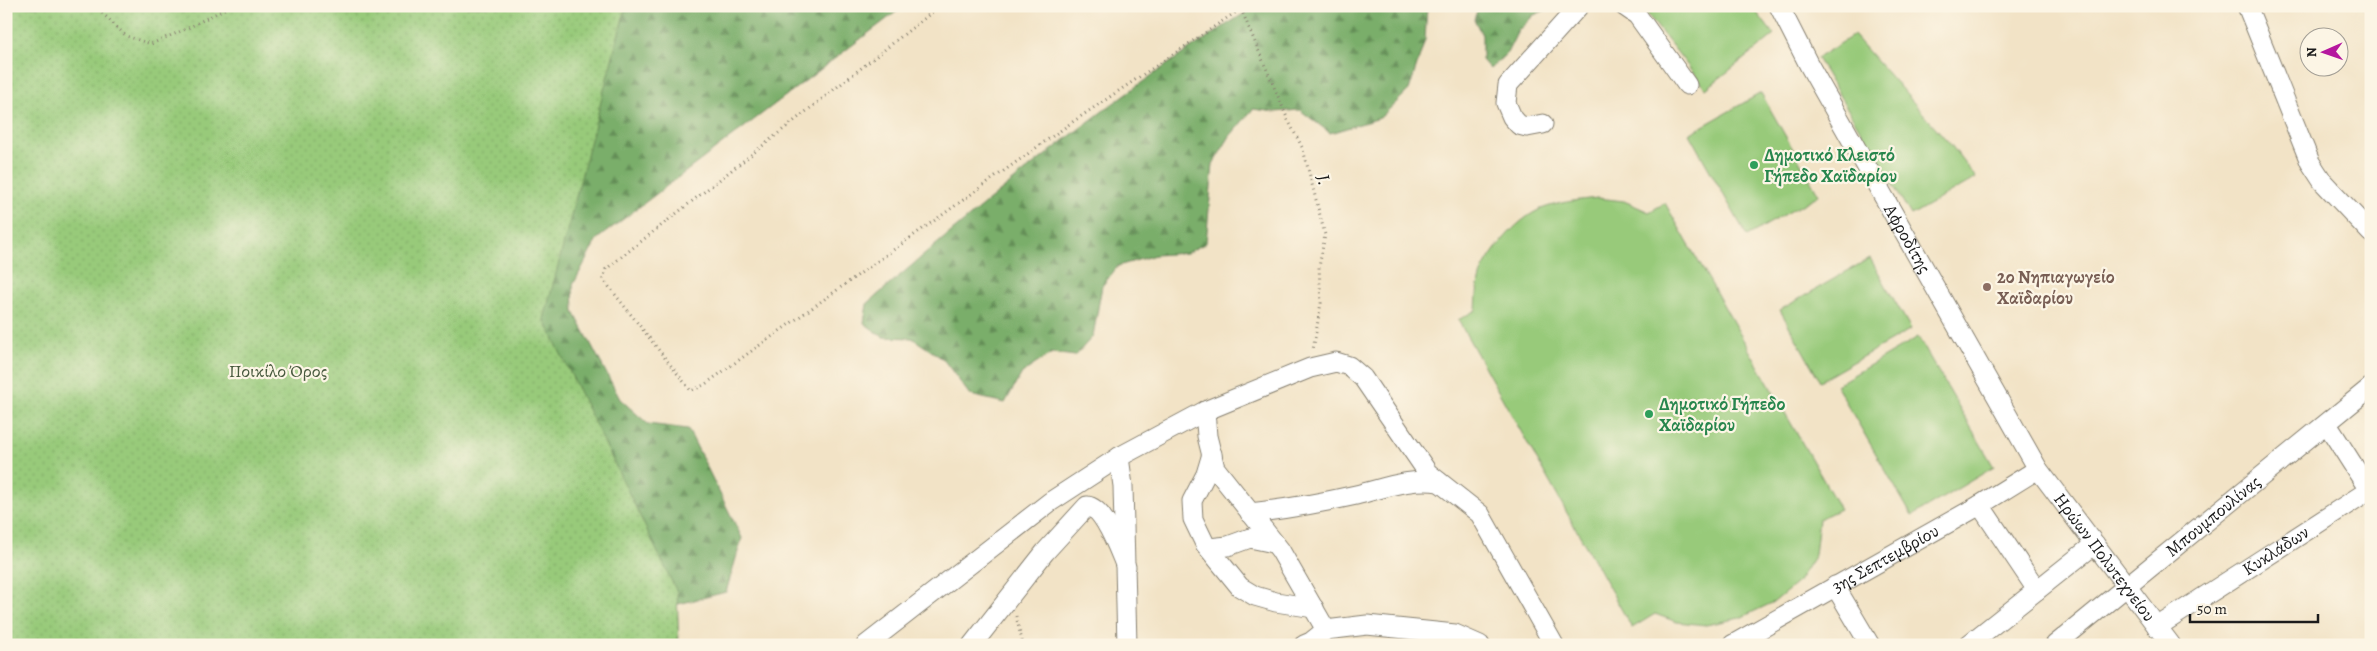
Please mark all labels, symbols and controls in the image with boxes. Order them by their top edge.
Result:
north arrow [2300,28,2350,78]
text: N [2302,47,2321,58]
place label: Δημοτικό Κλειστό Γήπεδο Χαϊδαρίου [1764,143,1897,188]
marker: Δημοτικό Κλειστό Γήπεδο Χαϊδαρίου [1748,159,1760,171]
street label: J. [1311,173,1337,187]
street label: Αφροδίτης [1878,199,1937,278]
place label: 2ο Νηπιαγωγείο Χαϊδαρίου [1997,265,2115,310]
marker: 2ο Νηπιαγωγείο Χαϊδαρίου [1981,281,1993,293]
park label: Ποικίλο Όρος [229,359,327,383]
place label: Δημοτικό Γήπεδο Χαϊδαρίου [1659,392,1785,437]
marker: Δημοτικό Γήπεδο Χαϊδαρίου [1643,408,1655,420]
street label: Μπουμπουλίνας [2160,470,2266,562]
street label: Ηρώων Πολυτεχνείου [2048,488,2161,626]
street label: 3ης Σεπτεμβρίου [1827,519,1943,598]
street label: Κυκλάδων [2237,520,2313,581]
scale bar [2190,591,2317,623]
text: 50 m [2197,599,2227,619]

